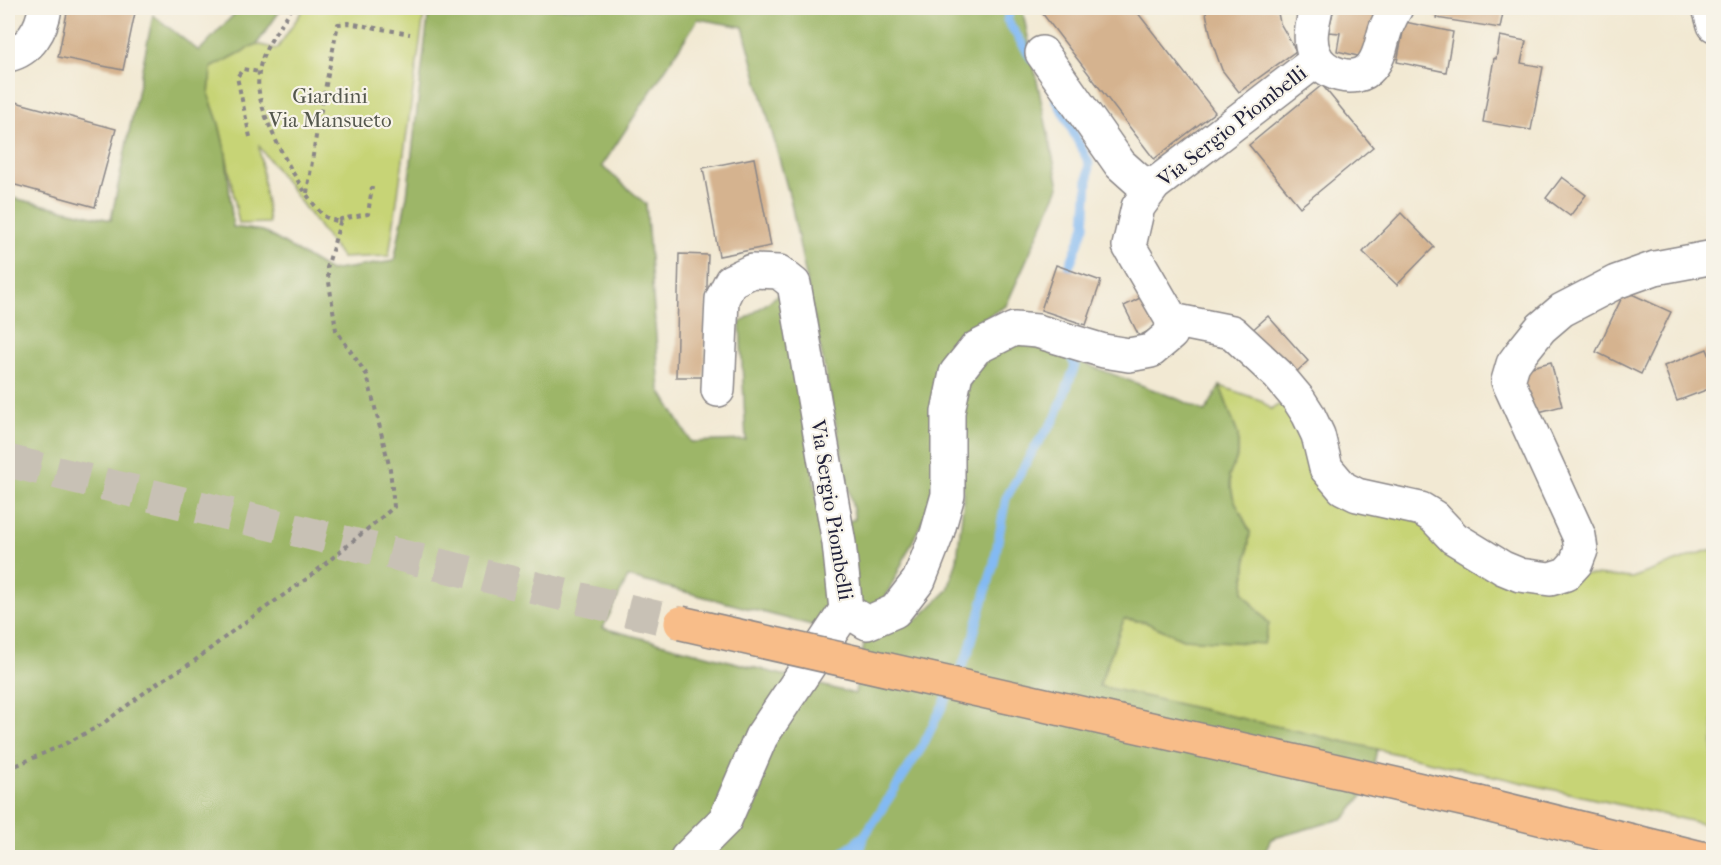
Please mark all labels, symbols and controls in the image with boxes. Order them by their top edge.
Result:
street label: Via Sergio Piombelli [1152,60,1311,192]
park label: Giardini Via Mansueto [267,84,392,132]
street label: Via Sergio Piombelli [806,417,858,602]

